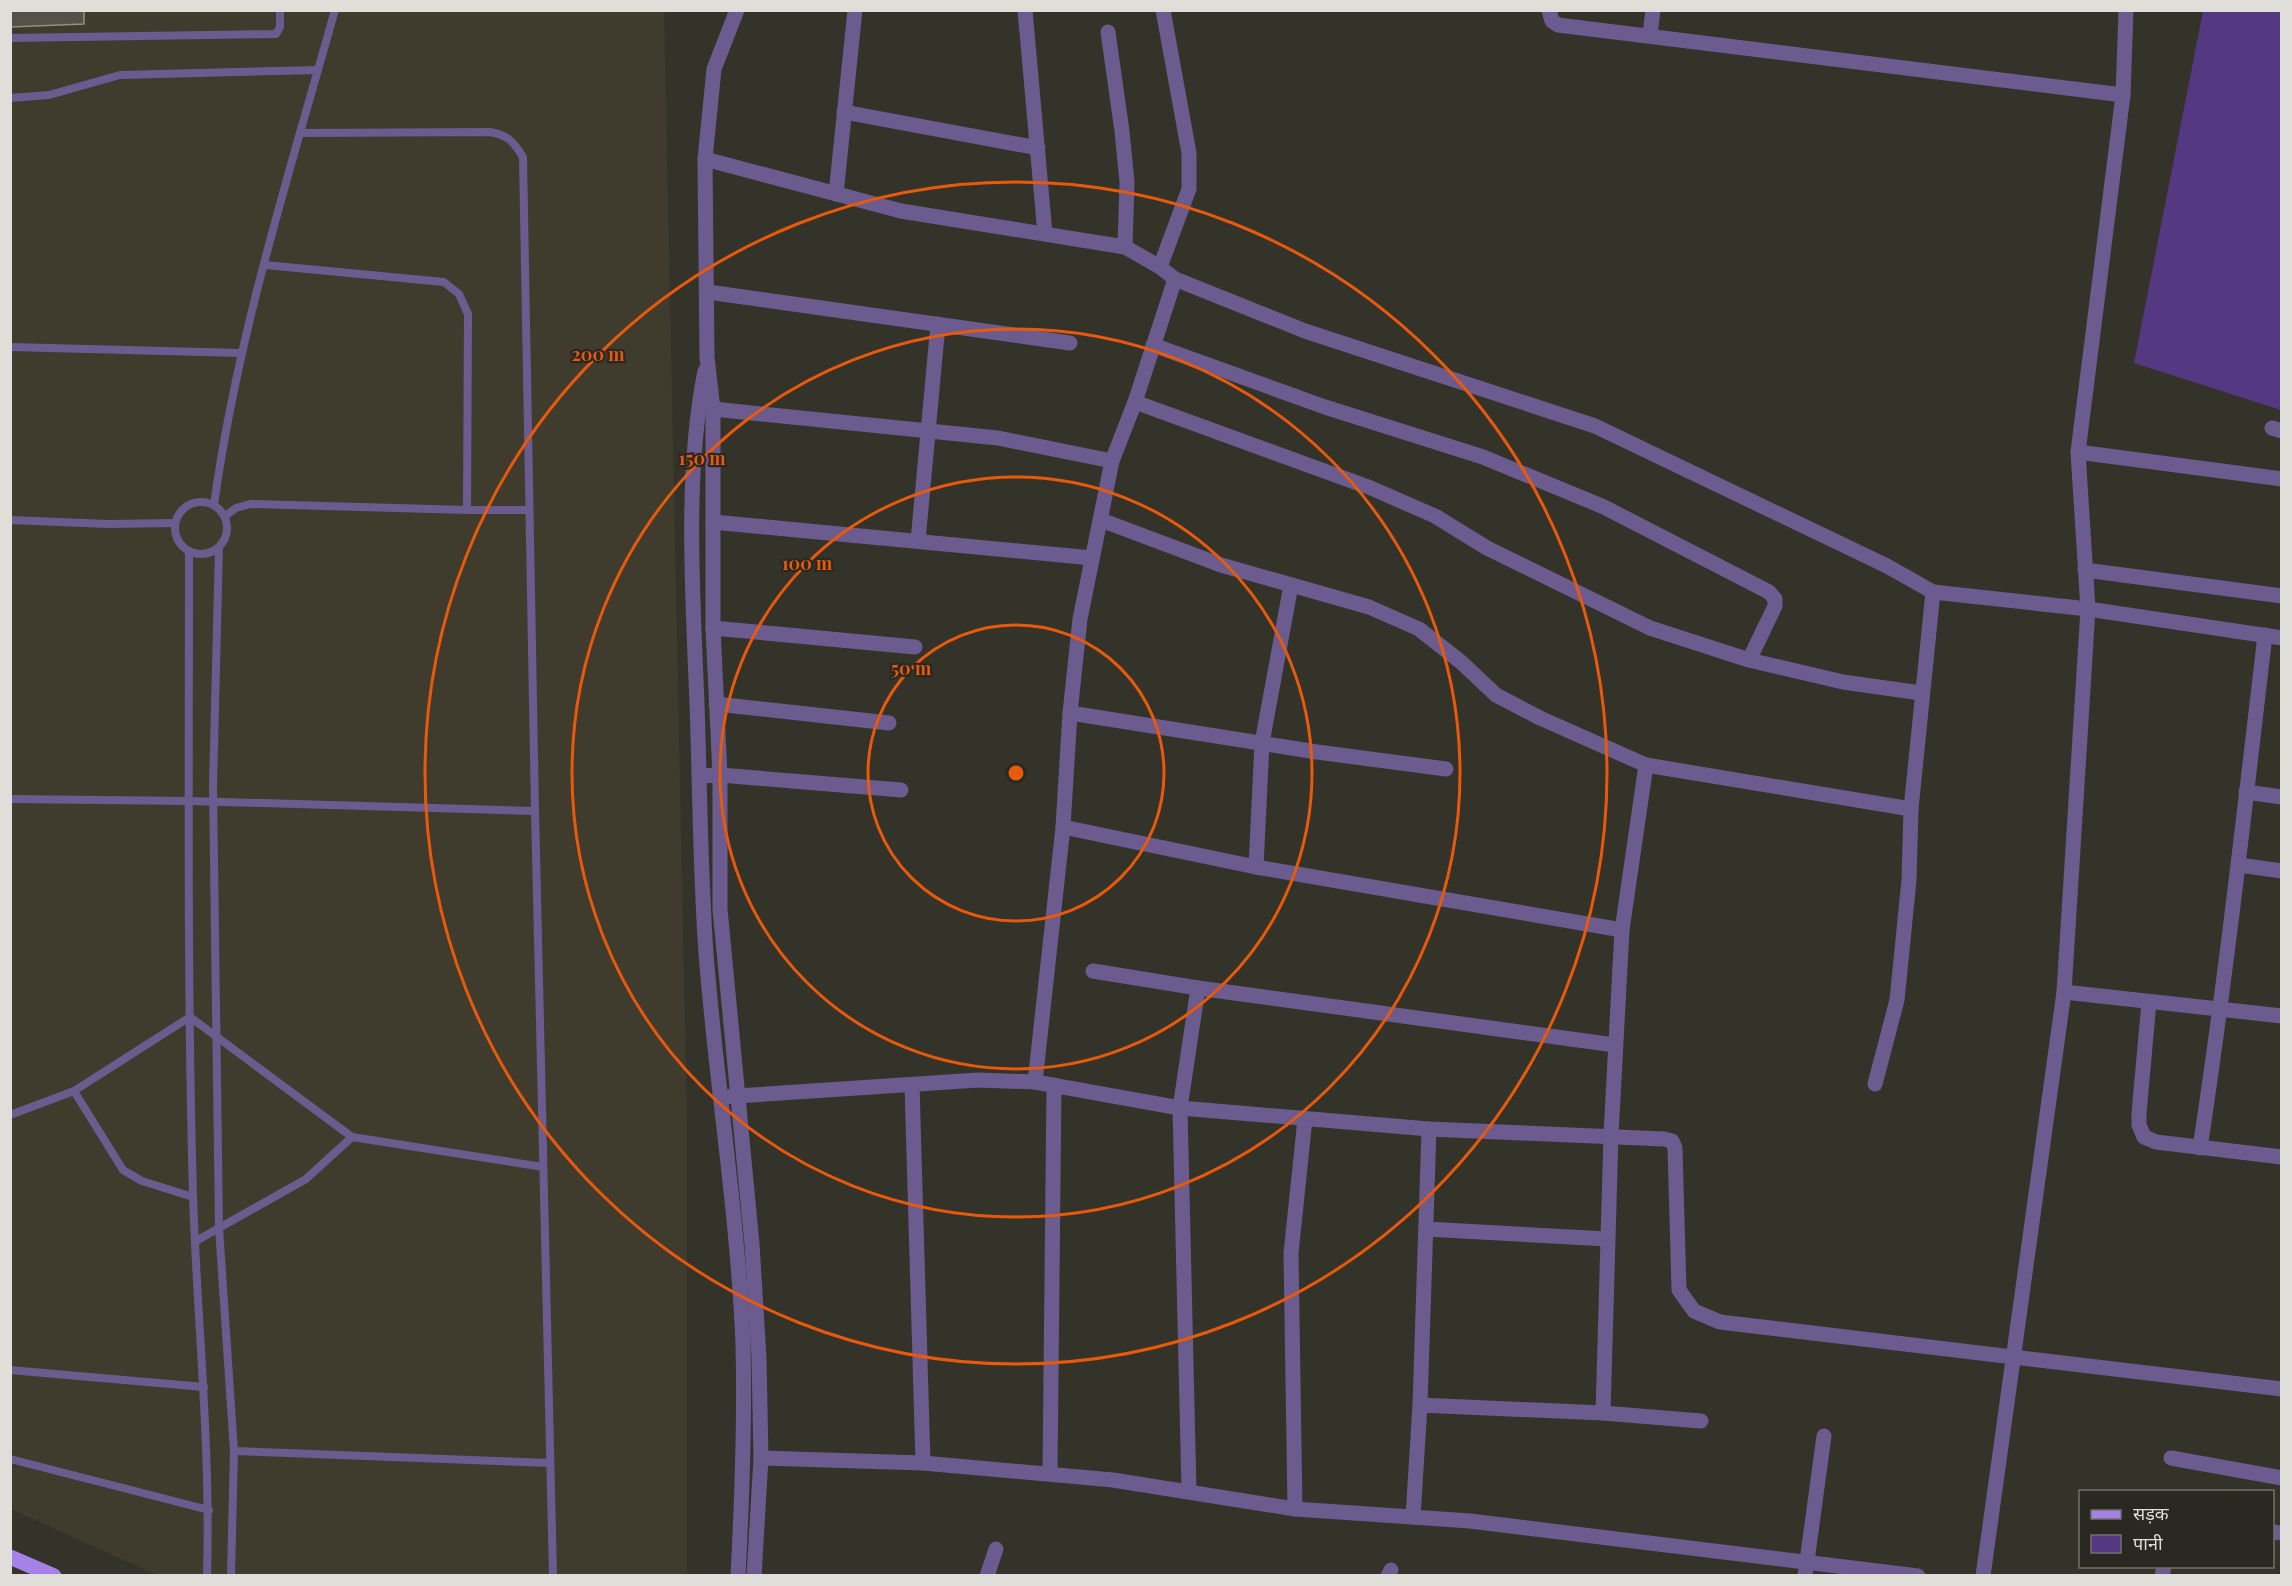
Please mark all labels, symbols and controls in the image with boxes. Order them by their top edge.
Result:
text: 200 m [571,342,625,366]
text: 150 m [678,446,726,470]
text: 100 m [782,551,833,575]
text: 50 m [891,656,932,680]
centre of rings [1006,763,1026,783]
legend [2079,1490,2274,1568]
text: सड़क [2133,1501,2170,1525]
text: पानी [2133,1531,2163,1555]

